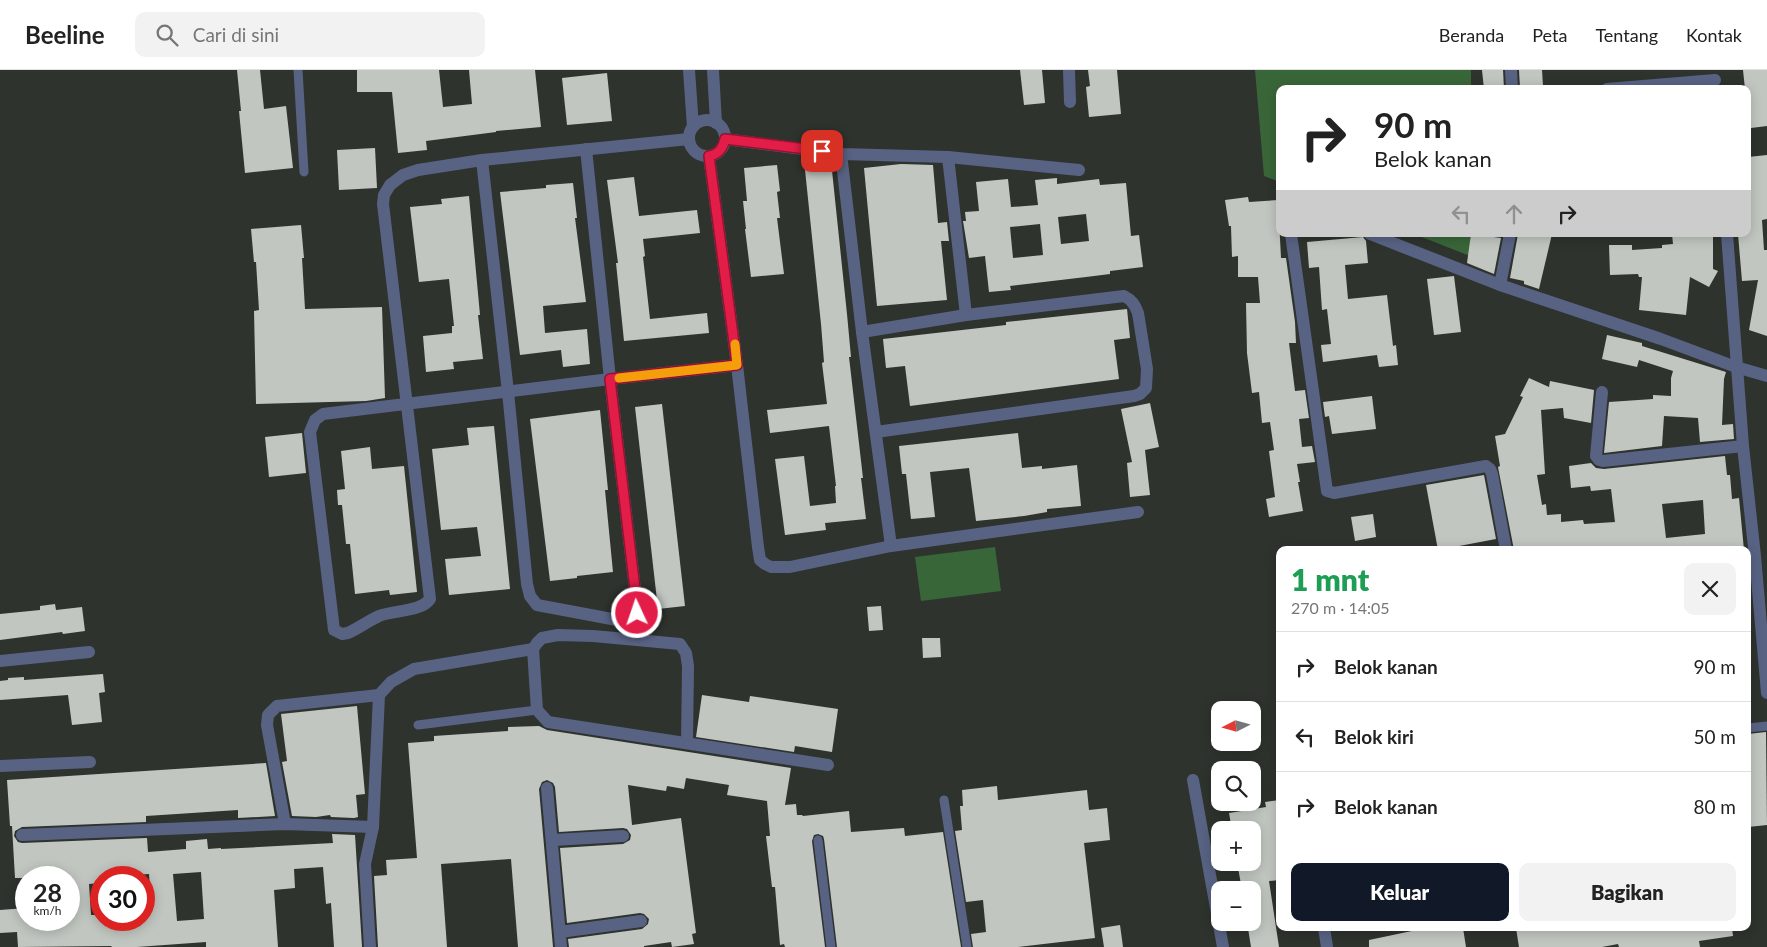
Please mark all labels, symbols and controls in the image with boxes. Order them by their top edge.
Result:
search box [135,12,485,57]
text: Beeline [25,20,105,49]
icon: search [153,21,181,49]
text: Cari di sini [193,23,279,46]
text: Beranda [1439,24,1504,46]
text: Peta [1532,24,1567,46]
text: Tentang [1595,24,1658,46]
text: Kontak [1686,24,1742,46]
text: 90 m [1374,103,1452,145]
icon: right [1291,105,1356,170]
pin [801,130,843,172]
icon: arrive [808,137,836,165]
text: Belok kanan [1374,145,1492,172]
icon: left [1447,200,1475,228]
icon: ahead [1500,200,1528,228]
icon: right [1553,200,1581,228]
text: 1 mnt [1291,561,1369,597]
button: close [1684,563,1736,615]
position arrow [610,586,662,638]
text: 270 m · 14:05 [1291,598,1390,617]
icon: right [1291,653,1319,681]
text: Belok kanan [1334,655,1438,678]
text: 90 m [1693,655,1736,678]
north arrow [1211,701,1261,751]
map controls [1211,701,1261,931]
icon: left [1291,723,1319,751]
text: Belok kiri [1334,725,1414,748]
text: 50 m [1693,725,1736,748]
button: search [1211,761,1261,811]
icon: right [1291,793,1319,821]
text: Belok kanan [1334,795,1438,818]
text: 80 m [1693,795,1736,818]
button: + [1211,821,1261,871]
button: Keluar [1291,863,1509,921]
button: Bagikan [1519,863,1736,921]
speed limit sign: 30 [90,866,155,931]
text: 28 [33,877,62,907]
button: − [1211,881,1261,931]
text: km/h [33,903,62,918]

